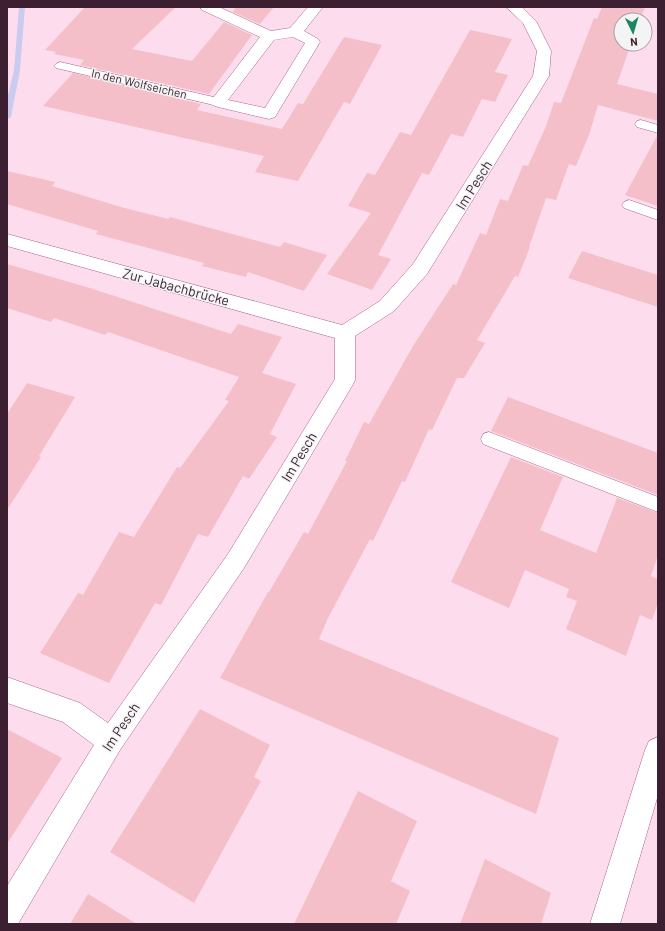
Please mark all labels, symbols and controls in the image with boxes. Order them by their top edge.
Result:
north arrow [613,12,653,52]
text: N [630,36,638,49]
street label: In den Wolfseichen [90,65,188,101]
street label: Im Pesch [452,157,495,213]
street label: Zur Jabachbrücke [121,264,231,309]
street label: Im Pesch [277,429,320,485]
street label: Im Pesch [98,699,143,754]

